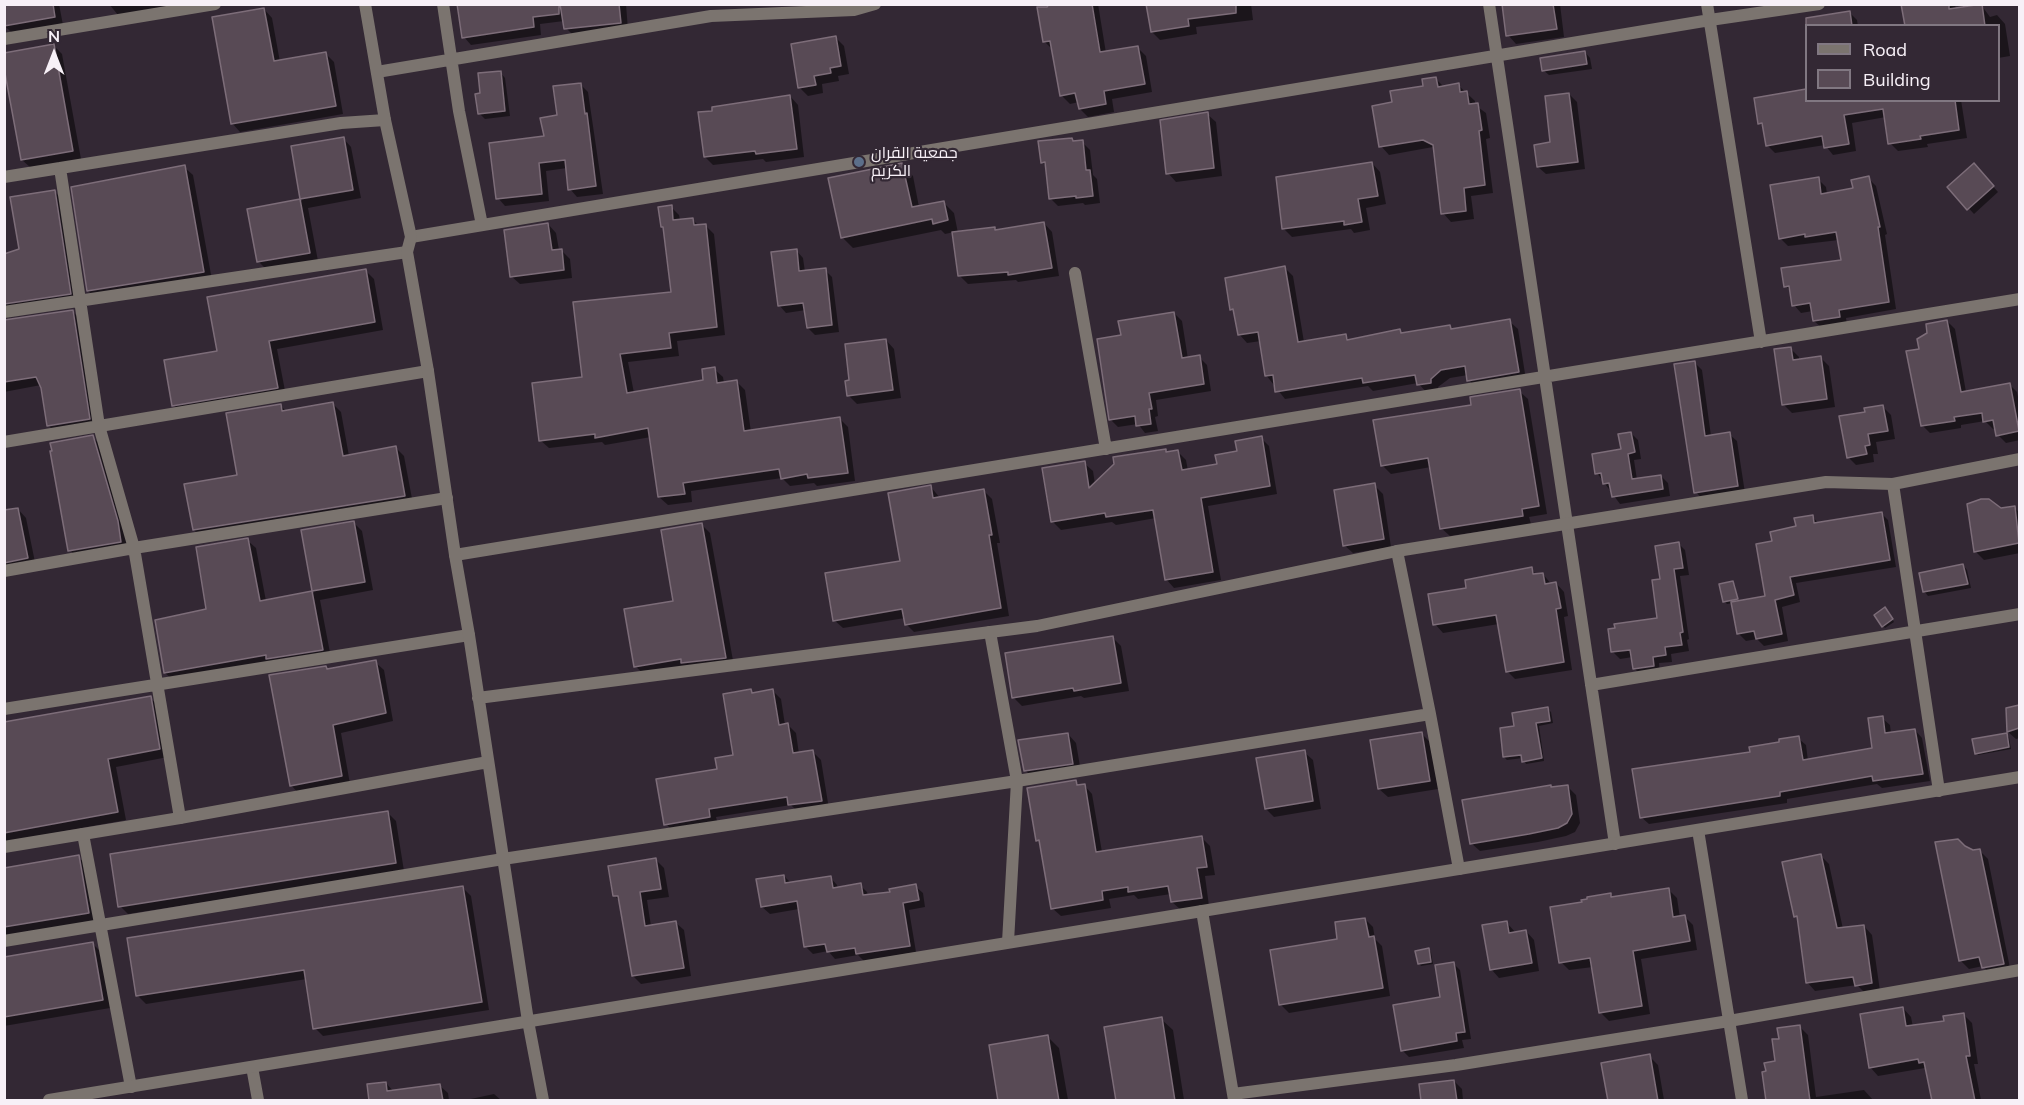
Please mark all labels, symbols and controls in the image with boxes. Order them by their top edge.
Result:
north arrow [24,24,84,84]
legend [1805,24,2000,102]
text: N [48,26,60,46]
text: Road [1863,38,1907,61]
text: Building [1863,68,1931,91]
place label: جمعية القران الكريم [871,143,958,181]
marker: جمعية القران الكريم [852,155,866,169]

